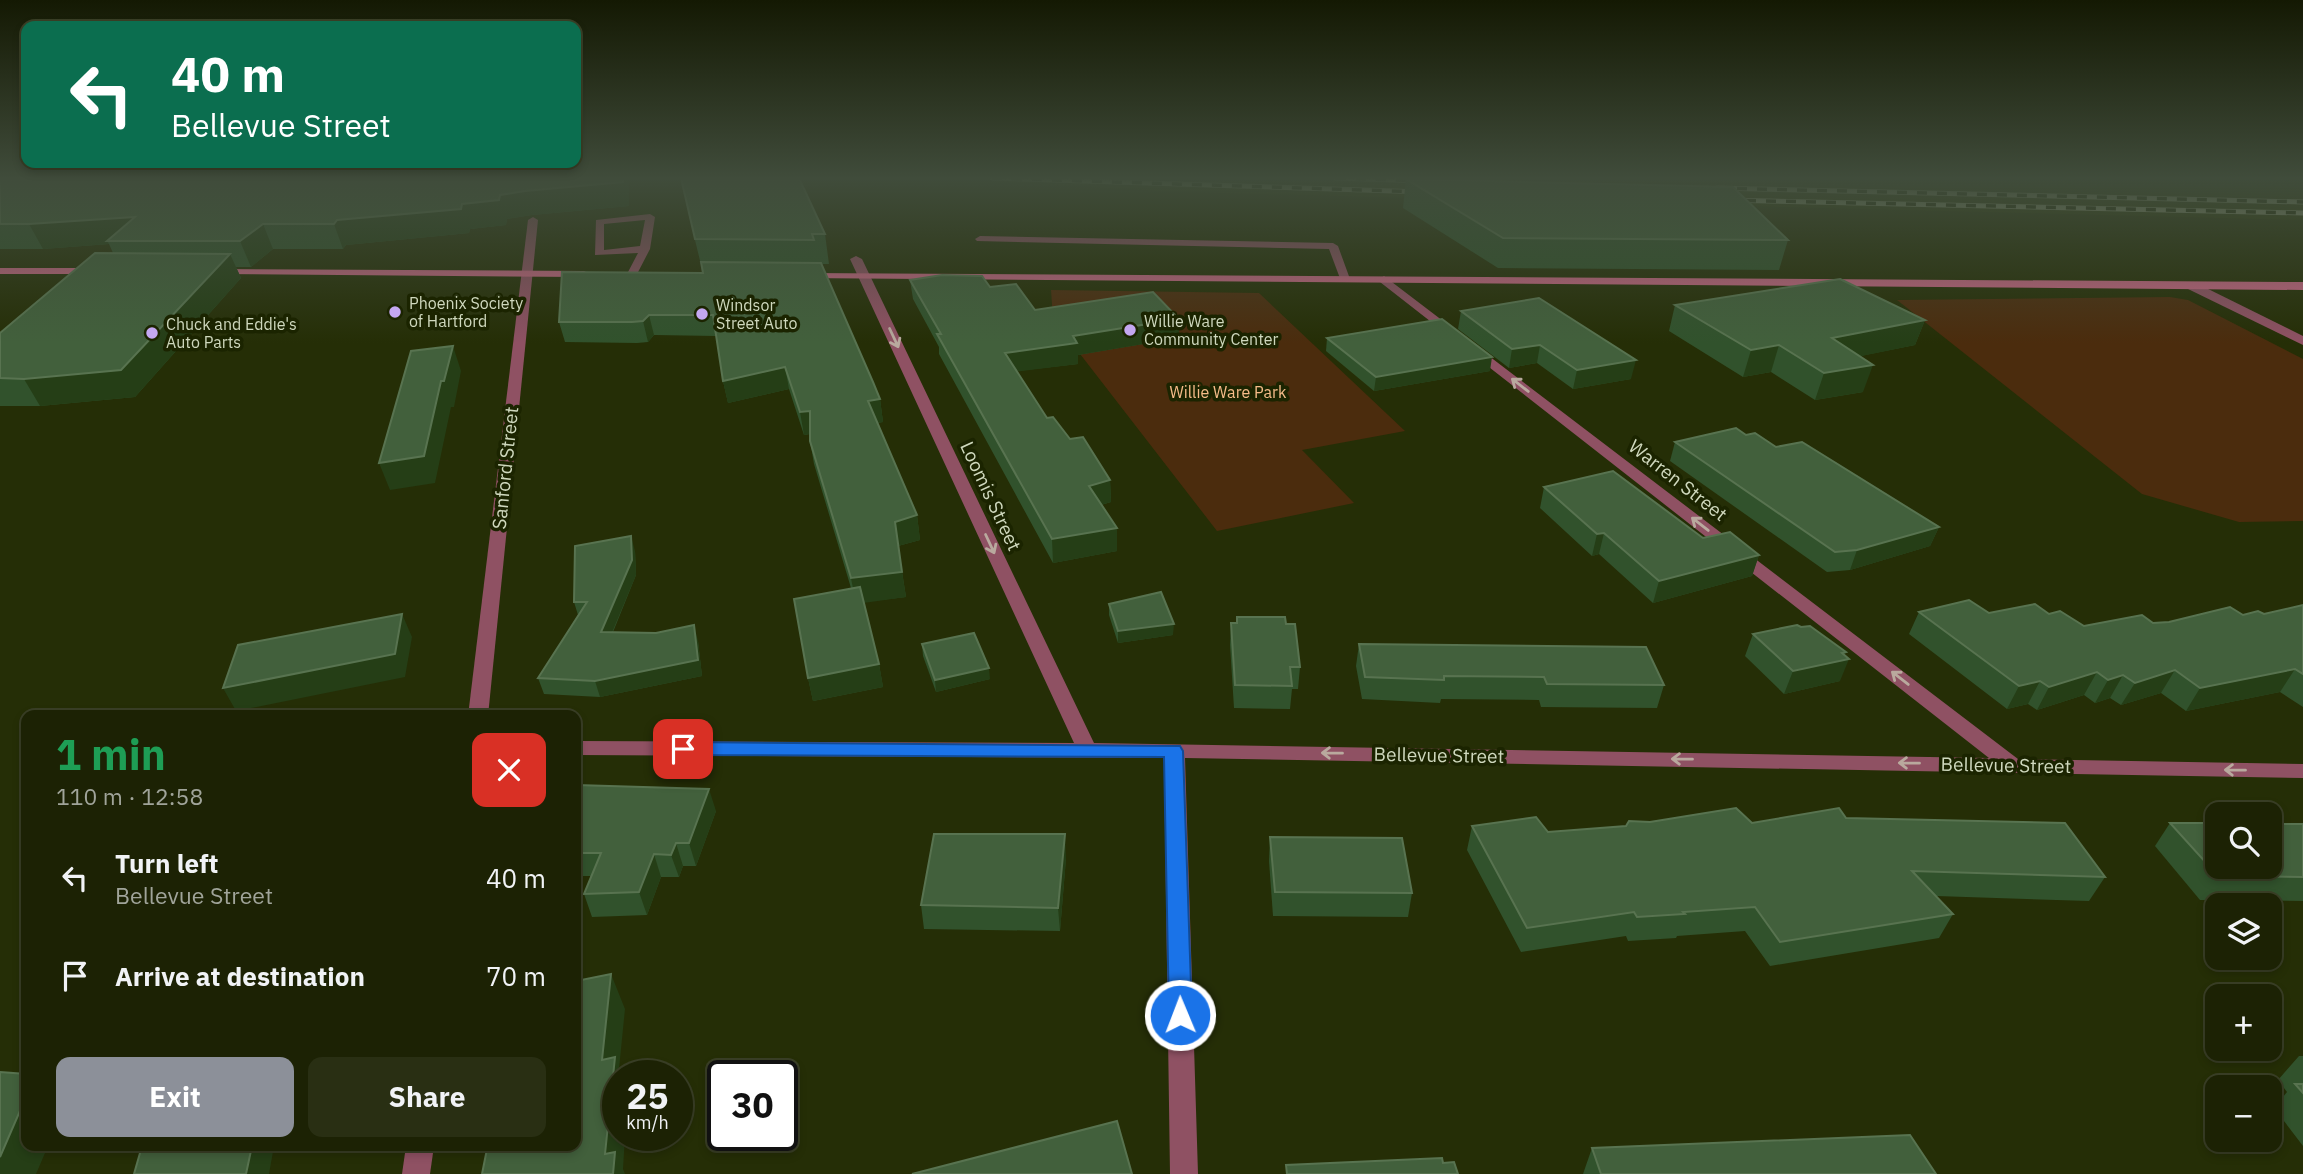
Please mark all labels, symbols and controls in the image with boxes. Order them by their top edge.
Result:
text: 40 m [171,42,285,105]
icon: left [56,49,147,140]
text: Bellevue Street [171,104,391,146]
place label: Phoenix Society of Hartford [409,293,523,331]
place label: Windsor Street Auto [716,295,798,333]
marker: Phoenix Society of Hartford [387,304,403,320]
marker: Windsor Street Auto [694,306,710,322]
place label: Willie Ware Community Center [1144,311,1279,349]
place label: Chuck and Eddie's Auto Parts [166,314,297,352]
marker: Willie Ware Community Center [1122,322,1138,338]
marker: Chuck and Eddie's Auto Parts [144,325,160,341]
one-way arrow [888,327,901,348]
one-way arrow [1512,377,1530,392]
park label: Willie Ware Park [1170,382,1287,402]
street label: Sanford Street [487,405,523,531]
street label: Warren Street [1624,434,1732,526]
street label: Loomis Street [955,438,1027,554]
one-way arrow [1692,516,1710,531]
one-way arrow [984,533,997,554]
one-way arrow [1891,670,1909,685]
pin [653,719,713,779]
text: 1 min [56,727,166,782]
icon: arrive [664,730,702,768]
button: close [472,733,546,807]
street label: Bellevue Street [1374,742,1504,768]
one-way arrow [1321,746,1344,760]
one-way arrow [1671,752,1694,766]
street label: Bellevue Street [1941,752,2071,778]
one-way arrow [1898,756,1921,770]
one-way arrow [2224,763,2247,776]
text: 110 m · 12:58 [56,781,203,811]
map controls [2205,802,2282,1152]
button: search [2205,802,2282,879]
text: Turn left [115,846,218,880]
icon: left [56,859,94,897]
text: 40 m [486,861,546,895]
text: Bellevue Street [115,880,273,910]
button: layers [2205,893,2282,970]
icon: arrive [56,957,94,995]
text: Arrive at destination [115,959,365,993]
text: 70 m [486,959,546,993]
position arrow [1143,978,1217,1052]
button: + [2205,984,2282,1061]
button: Exit [56,1057,294,1137]
button: Share [308,1057,546,1137]
speed limit sign: 30 [707,1060,798,1151]
text: 25 [626,1073,669,1119]
button: − [2205,1075,2282,1152]
text: km/h [626,1111,669,1134]

